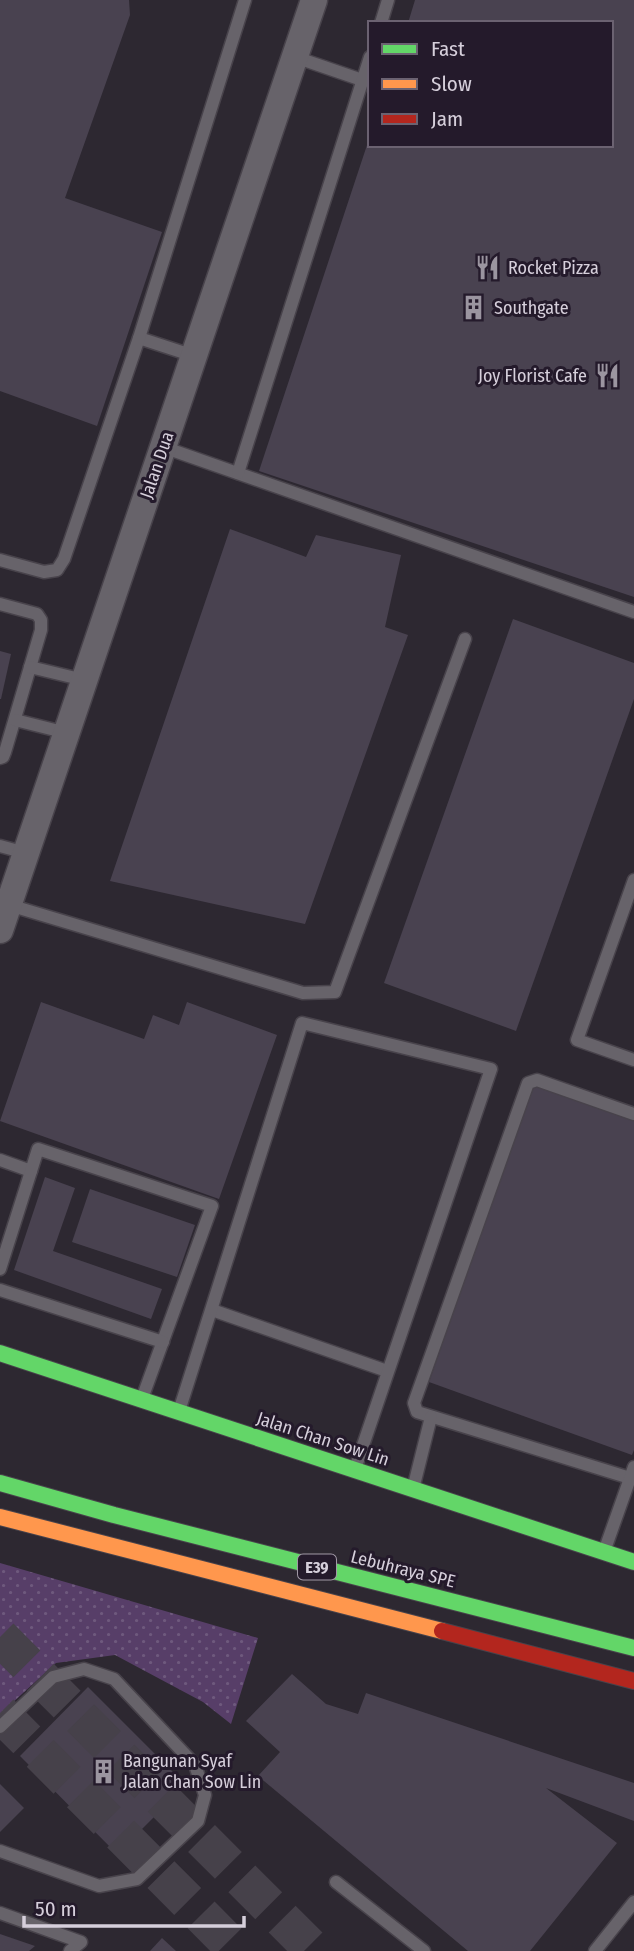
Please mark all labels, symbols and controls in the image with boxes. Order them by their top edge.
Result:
legend [368,21,613,147]
text: Fast [431,36,465,62]
text: Slow [431,71,472,97]
text: Jam [431,106,463,132]
restaurant icon: Rocket Pizza [474,254,502,282]
place label: Rocket Pizza [508,257,599,279]
building icon: Southgate [460,294,488,322]
place label: Southgate [494,297,569,319]
restaurant icon: Joy Florist Cafe [593,362,621,390]
place label: Joy Florist Cafe [478,365,587,387]
street label: Jalan Dua [135,428,179,501]
street label: Jalan Chan Sow Lin [254,1407,392,1471]
street label: Lebuhraya SPE [349,1545,457,1593]
road number: E39 [298,1554,336,1580]
place label: Bangunan Syaf Jalan Chan Sow Lin [123,1750,261,1793]
building icon: Bangunan Syaf Jalan Chan Sow Lin [89,1757,117,1785]
scale bar [24,1884,245,1928]
text: 50 m [35,1896,77,1922]

